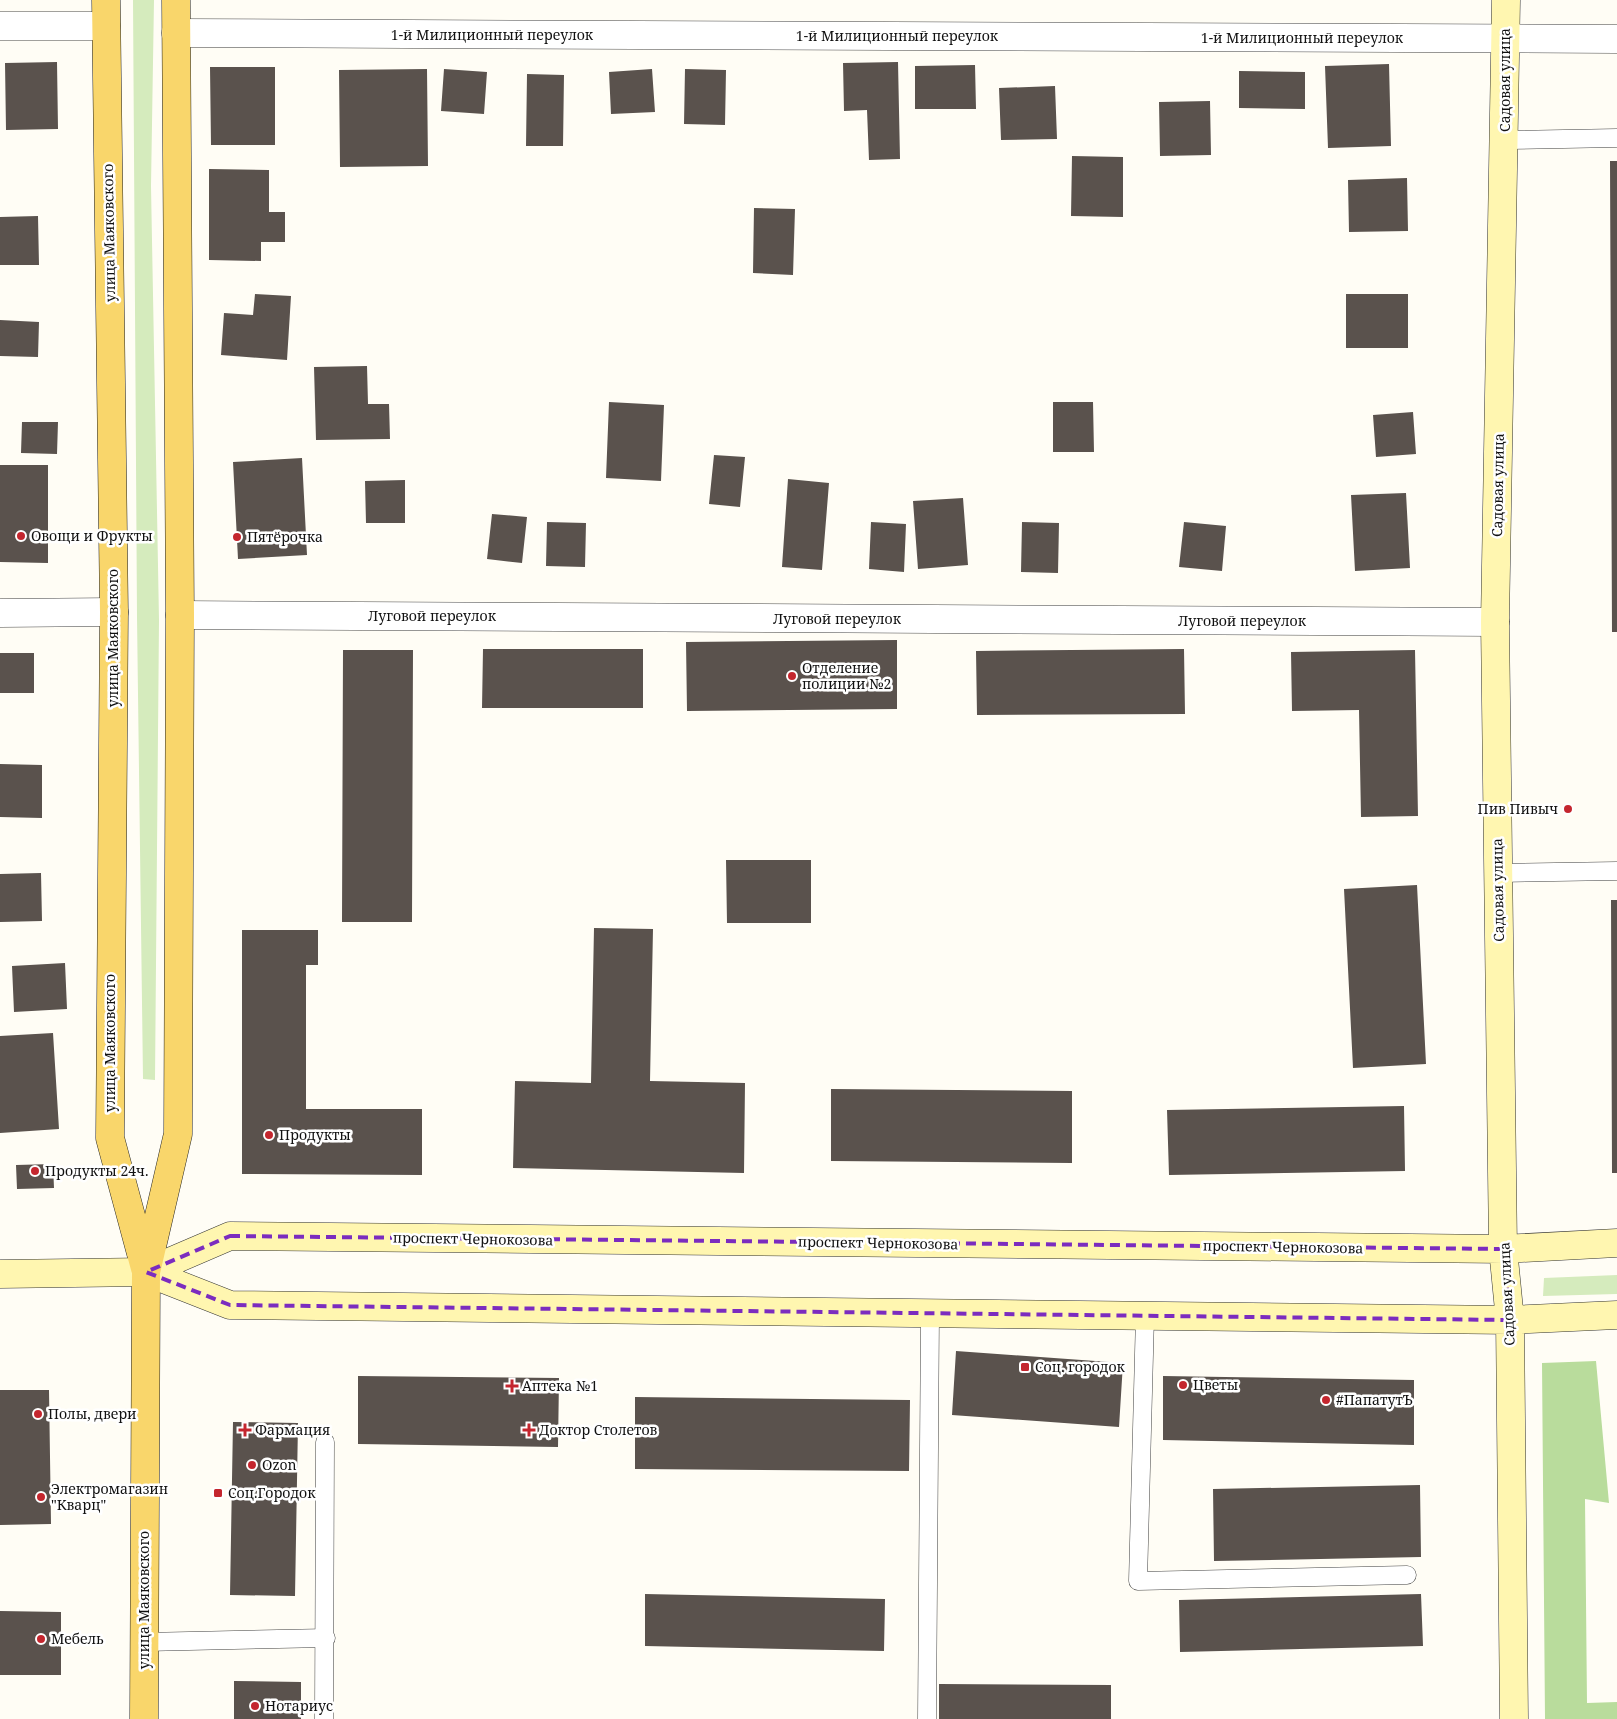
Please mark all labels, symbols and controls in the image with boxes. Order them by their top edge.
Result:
street label: 1-й Милиционный переулок [391,25,594,44]
street label: 1-й Милиционный переулок [796,26,999,45]
street label: 1-й Милиционный переулок [1201,28,1404,47]
street label: Садовая улица [1495,28,1514,132]
street label: улица Маяковского [98,164,119,302]
street label: Садовая улица [1487,433,1508,537]
place label: Овощи и Фрукты [31,526,153,545]
place label: Пятёрочка [247,527,323,546]
marker: Овощи и Фрукты [15,530,27,542]
marker: Пятёрочка [231,531,243,543]
street label: улица Маяковского [103,569,122,707]
street label: Луговой переулок [368,606,497,625]
street label: Луговой переулок [773,609,902,628]
street label: Луговой переулок [1178,611,1307,630]
place label: Отделение полиции №2 [802,658,891,693]
marker: Отделение полиции №2 [786,670,798,682]
place label: Пив Пивыч [1478,799,1558,818]
marker: Пив Пивыч [1562,803,1574,815]
street label: Садовая улица [1487,838,1508,942]
street label: улица Маяковского [100,974,119,1112]
place label: Продукты [279,1125,351,1144]
marker: Продукты [263,1129,275,1141]
place label: Продукты 24ч. [45,1161,148,1180]
marker: Продукты 24ч. [29,1165,41,1177]
street label: проспект Чернокозова [393,1228,553,1249]
street label: проспект Чернокозова [798,1232,958,1253]
street label: проспект Чернокозова [1203,1236,1363,1257]
street label: Садовая улица [1494,1242,1519,1346]
place label: Соц. городок [1035,1357,1126,1376]
marker: Соц. городок [1019,1361,1031,1373]
place label: Цветы [1193,1375,1238,1394]
place label: Аптека №1 [522,1376,598,1395]
marker: Цветы [1177,1379,1189,1391]
marker: Аптека №1 [506,1380,518,1392]
place label: #ПапатутЪ [1336,1390,1413,1409]
marker: #ПапатутЪ [1320,1394,1332,1406]
place label: Полы, двери [48,1404,137,1423]
marker: Полы, двери [32,1408,44,1420]
place label: Фармация [255,1420,330,1439]
place label: Доктор Столетов [539,1420,658,1439]
marker: Фармация [239,1424,251,1436]
marker: Доктор Столетов [523,1424,535,1436]
place label: Ozon [262,1455,297,1474]
marker: Ozon [246,1459,258,1471]
place label: Электромагазин "Кварц" [51,1479,168,1514]
place label: Соц.Городок [228,1483,316,1502]
marker: Соц.Городок [212,1487,224,1499]
marker: Электромагазин "Кварц" [35,1491,47,1503]
street label: улица Маяковского [134,1531,153,1669]
place label: Мебель [51,1629,104,1648]
marker: Мебель [35,1633,47,1645]
place label: Нотариус [265,1696,333,1715]
marker: Нотариус [249,1700,261,1712]

